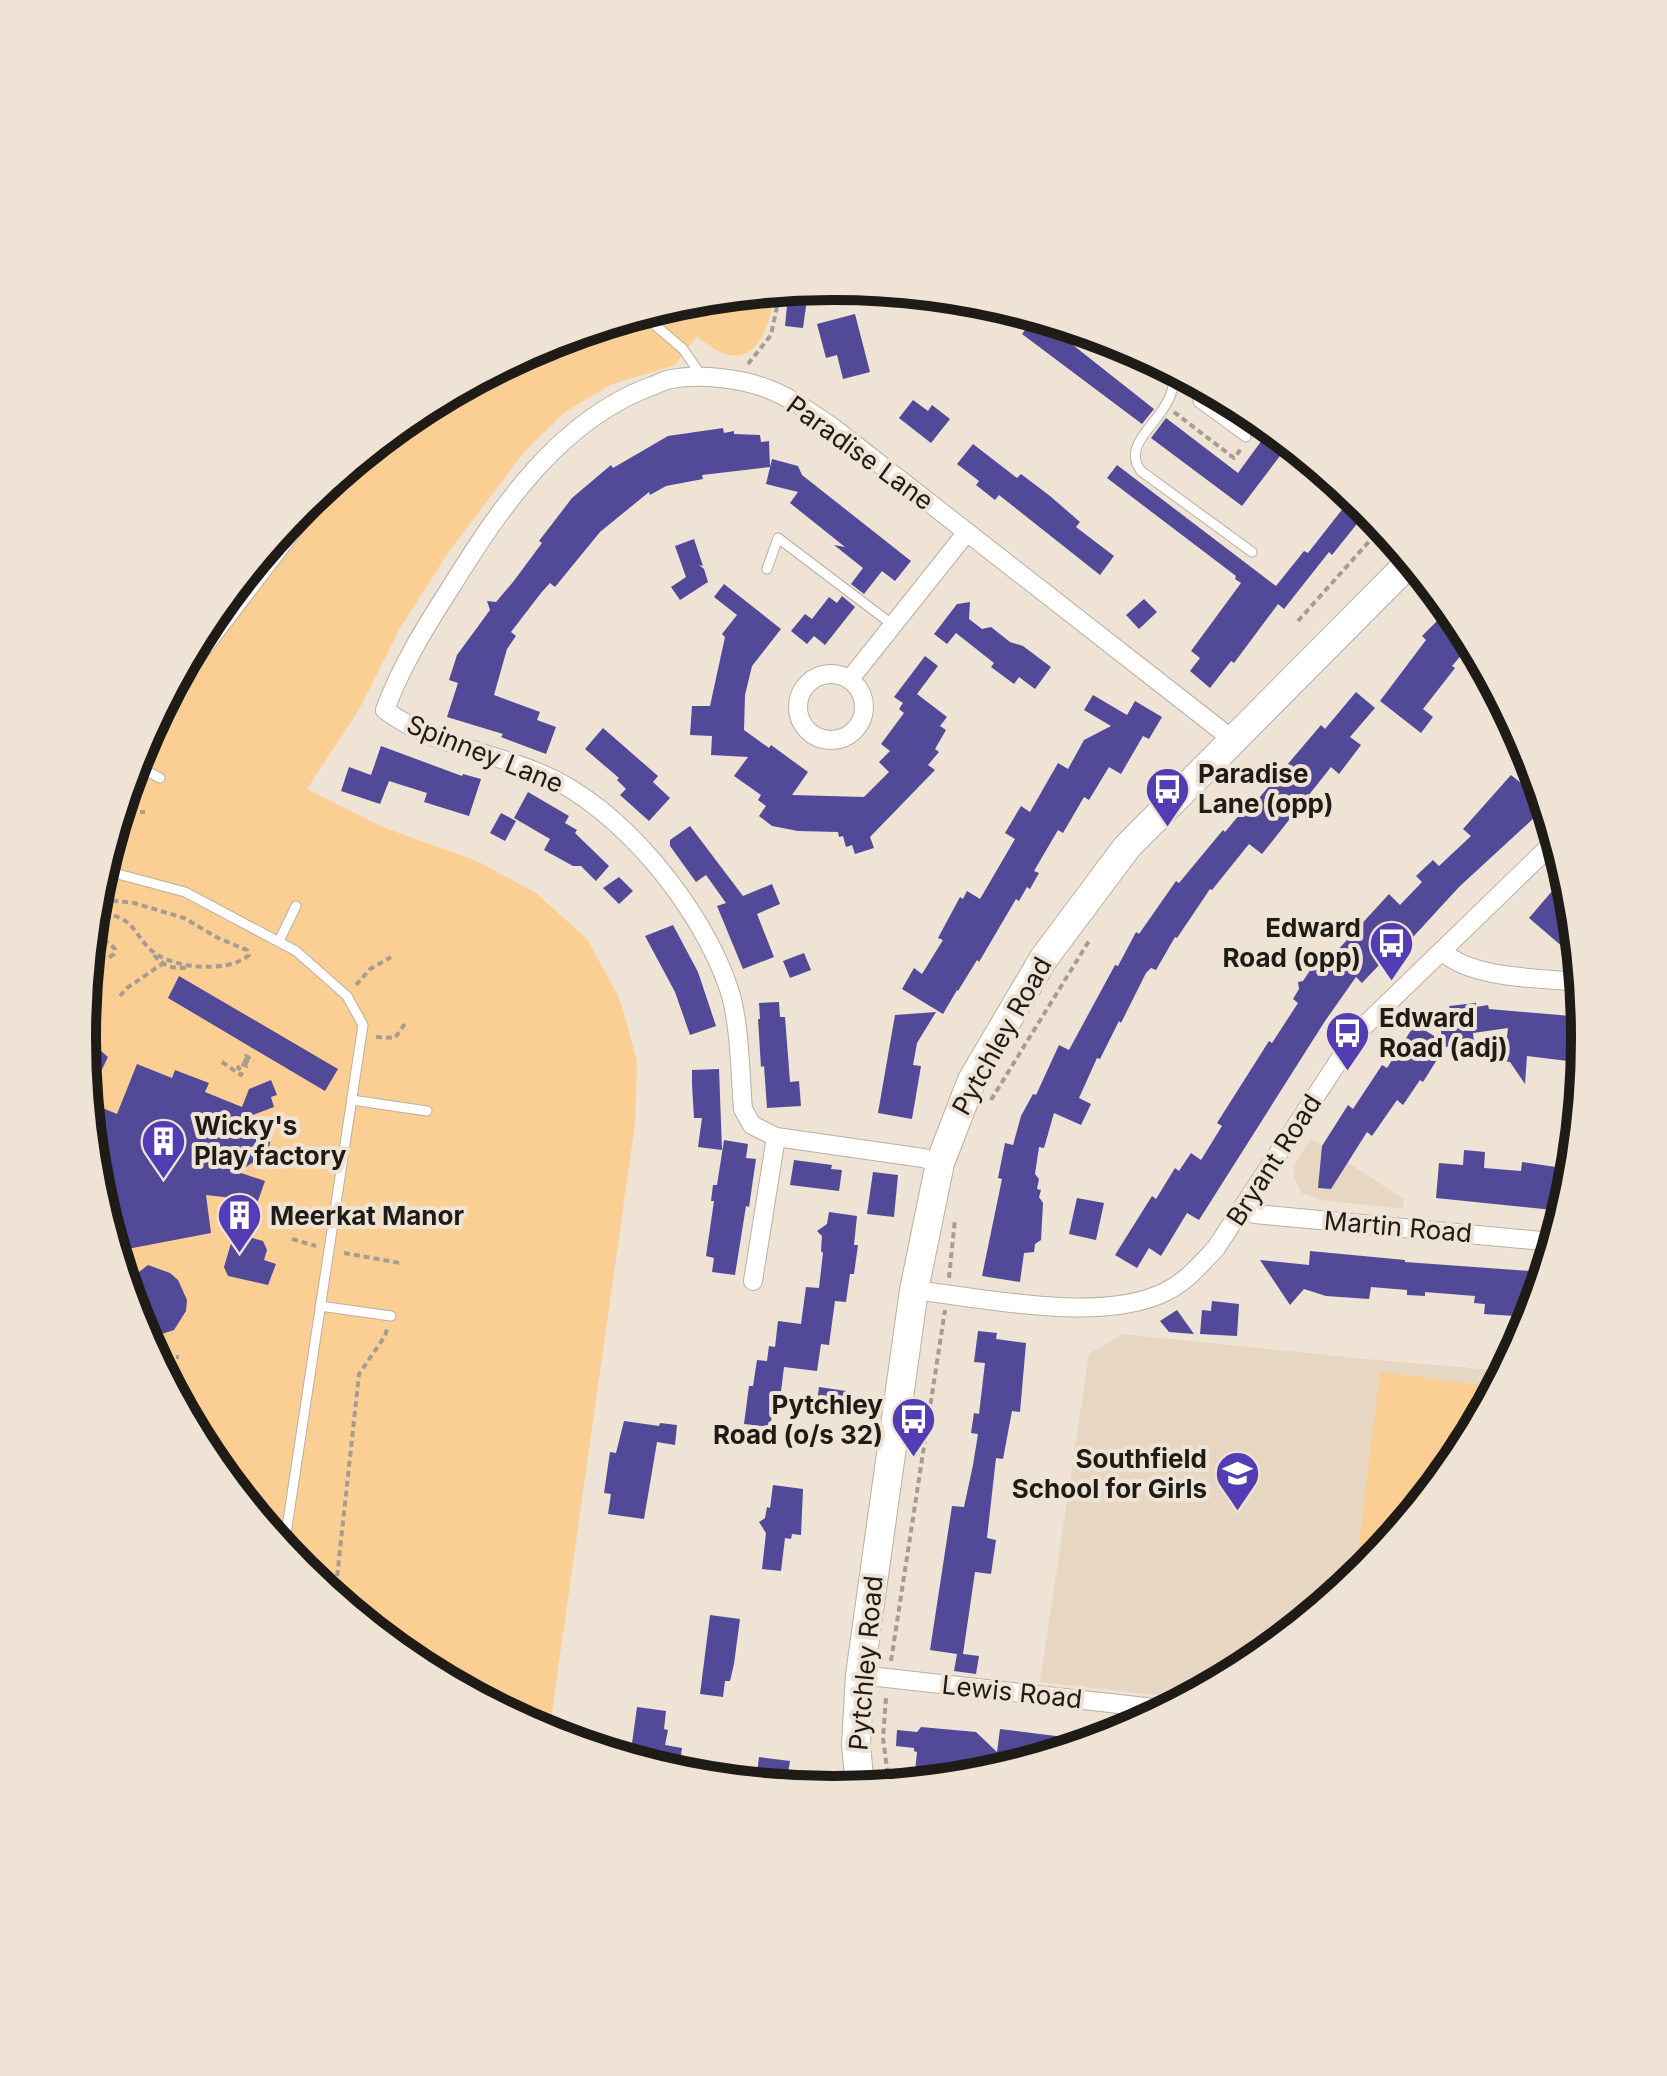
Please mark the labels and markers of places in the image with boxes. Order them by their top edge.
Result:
place label: Paradise Lane (opp) [1198,758,1333,819]
bus stop icon: Paradise Lane (opp) [1143,765,1191,828]
place label: Edward Road (opp) [1223,912,1361,973]
bus stop icon: Edward Road (opp) [1368,919,1416,982]
place label: Edward Road (adj) [1379,1002,1508,1063]
bus stop icon: Edward Road (adj) [1324,1009,1372,1072]
place label: Wicky's Play factory [194,1110,347,1171]
building icon: Wicky's Play factory [139,1117,187,1180]
building icon: Meerkat Manor [215,1192,263,1255]
place label: Meerkat Manor [270,1200,464,1231]
place label: Pytchley Road (o/s 32) [713,1389,883,1450]
bus stop icon: Pytchley Road (o/s 32) [890,1396,938,1459]
place label: Southfield School for Girls [1012,1443,1207,1504]
school or university icon: Southfield School for Girls [1214,1450,1262,1513]

